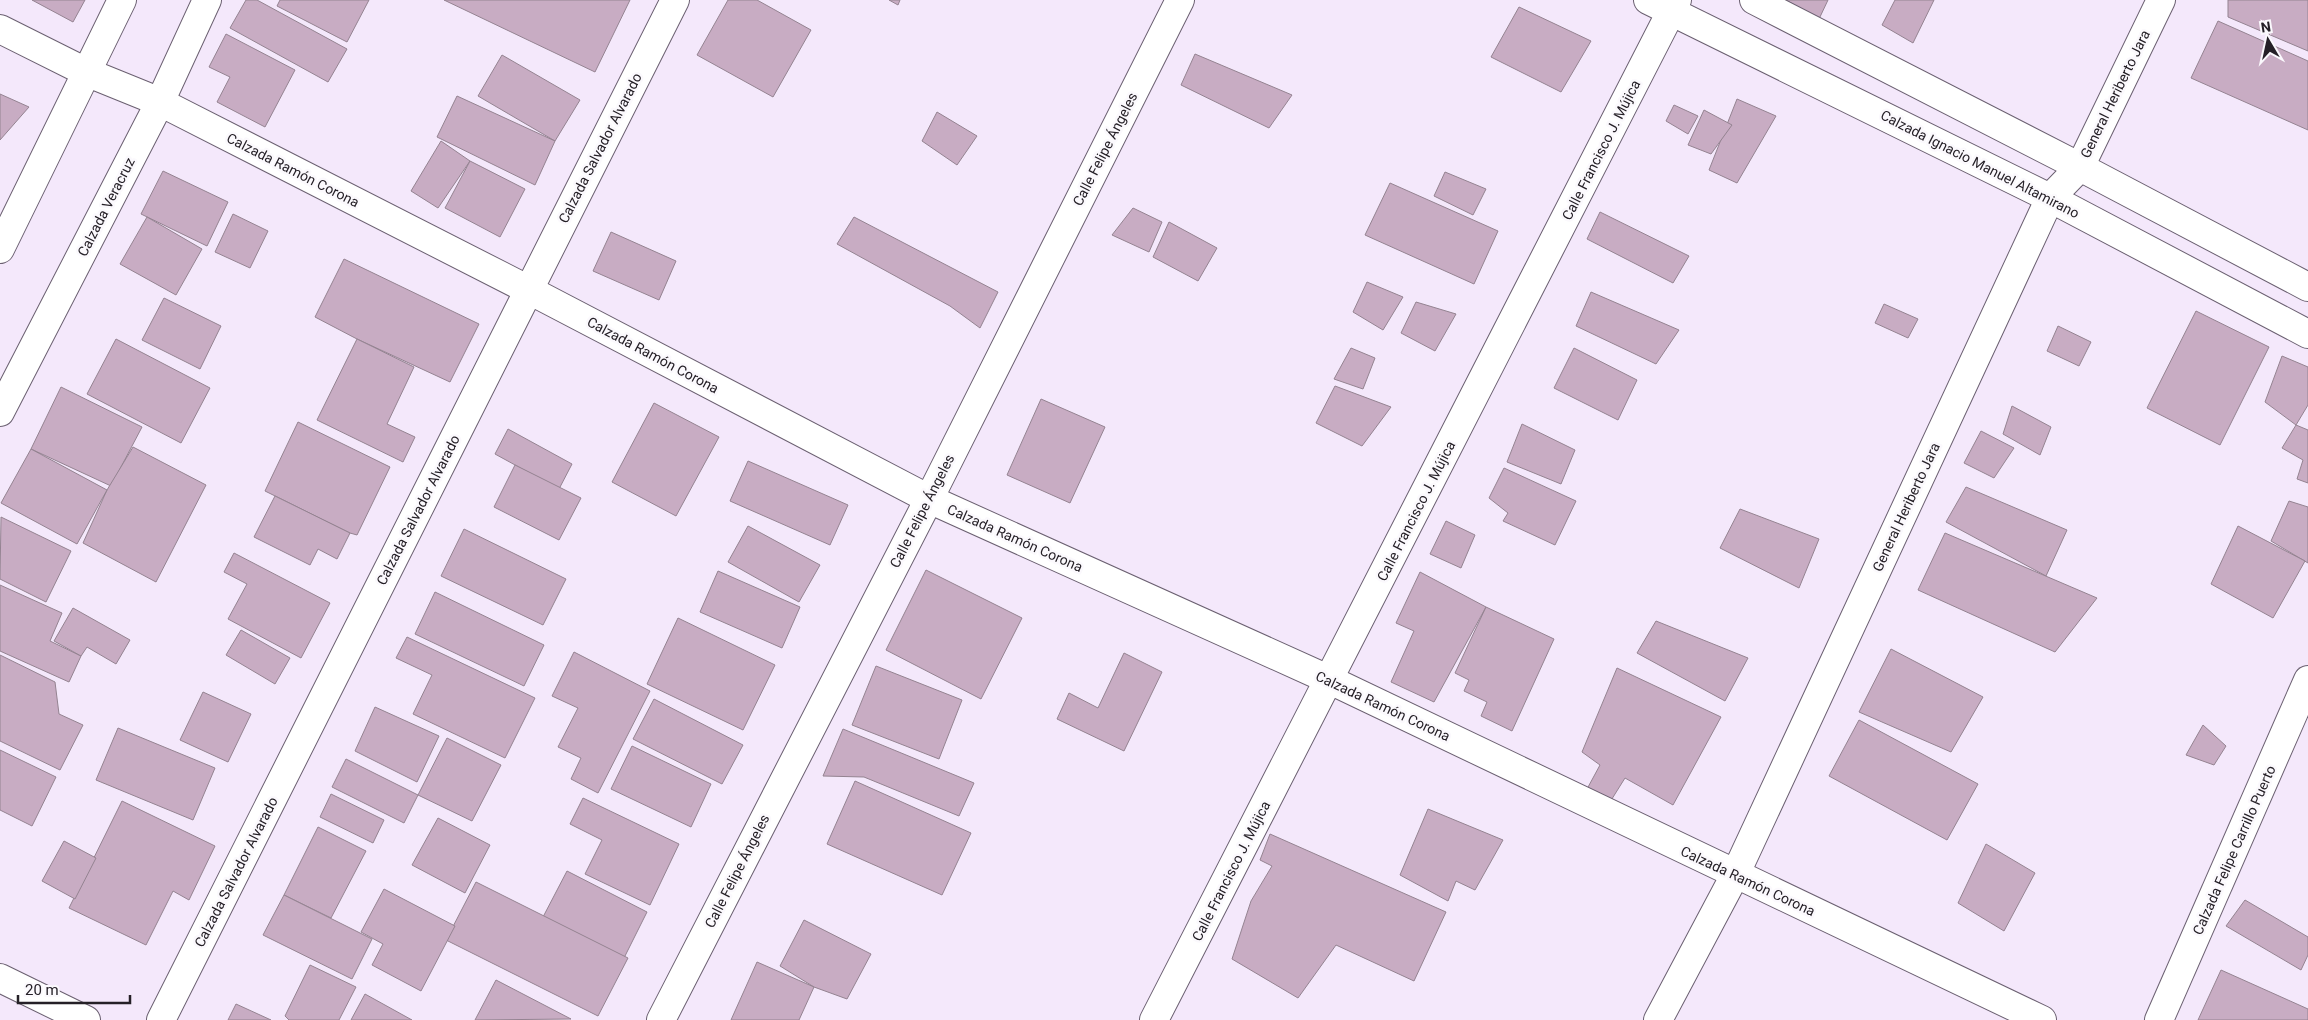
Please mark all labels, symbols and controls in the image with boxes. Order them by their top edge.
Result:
north arrow [2243,15,2293,65]
text: N [2260,18,2272,36]
street label: General Heriberto Jara [2077,27,2153,161]
street label: Calzada Salvador Alvarado [555,70,645,226]
street label: Calle Francisco J. Mújica [1559,77,1643,223]
street label: Calle Felipe Ángeles [1069,89,1141,208]
street label: Calzada Ignacio Manuel Altamirano [1878,107,2082,221]
street label: Calzada Ramón Corona [224,130,362,210]
street label: Calzada Veracruz [74,155,138,259]
street label: Calzada Ramón Corona [585,314,721,396]
street label: Calzada Salvador Alvarado [373,432,463,588]
street label: Calle Francisco J. Mújica [1374,438,1458,584]
street label: General Heriberto Jara [1869,440,1943,574]
street label: Calle Felipe Ángeles [886,451,958,570]
street label: Calzada Ramón Corona [945,501,1085,575]
street label: Calzada Ramón Corona [1313,668,1453,744]
street label: Calzada Felipe Carrillo Puerto [2189,763,2279,937]
street label: Calzada Salvador Alvarado [191,794,281,950]
street label: Calle Francisco J. Mújica [1189,798,1273,944]
street label: Calle Felipe Ángeles [701,811,773,930]
street label: Calzada Ramón Corona [1678,843,1818,919]
scale bar [18,972,130,1004]
text: 20 m [25,981,59,999]

